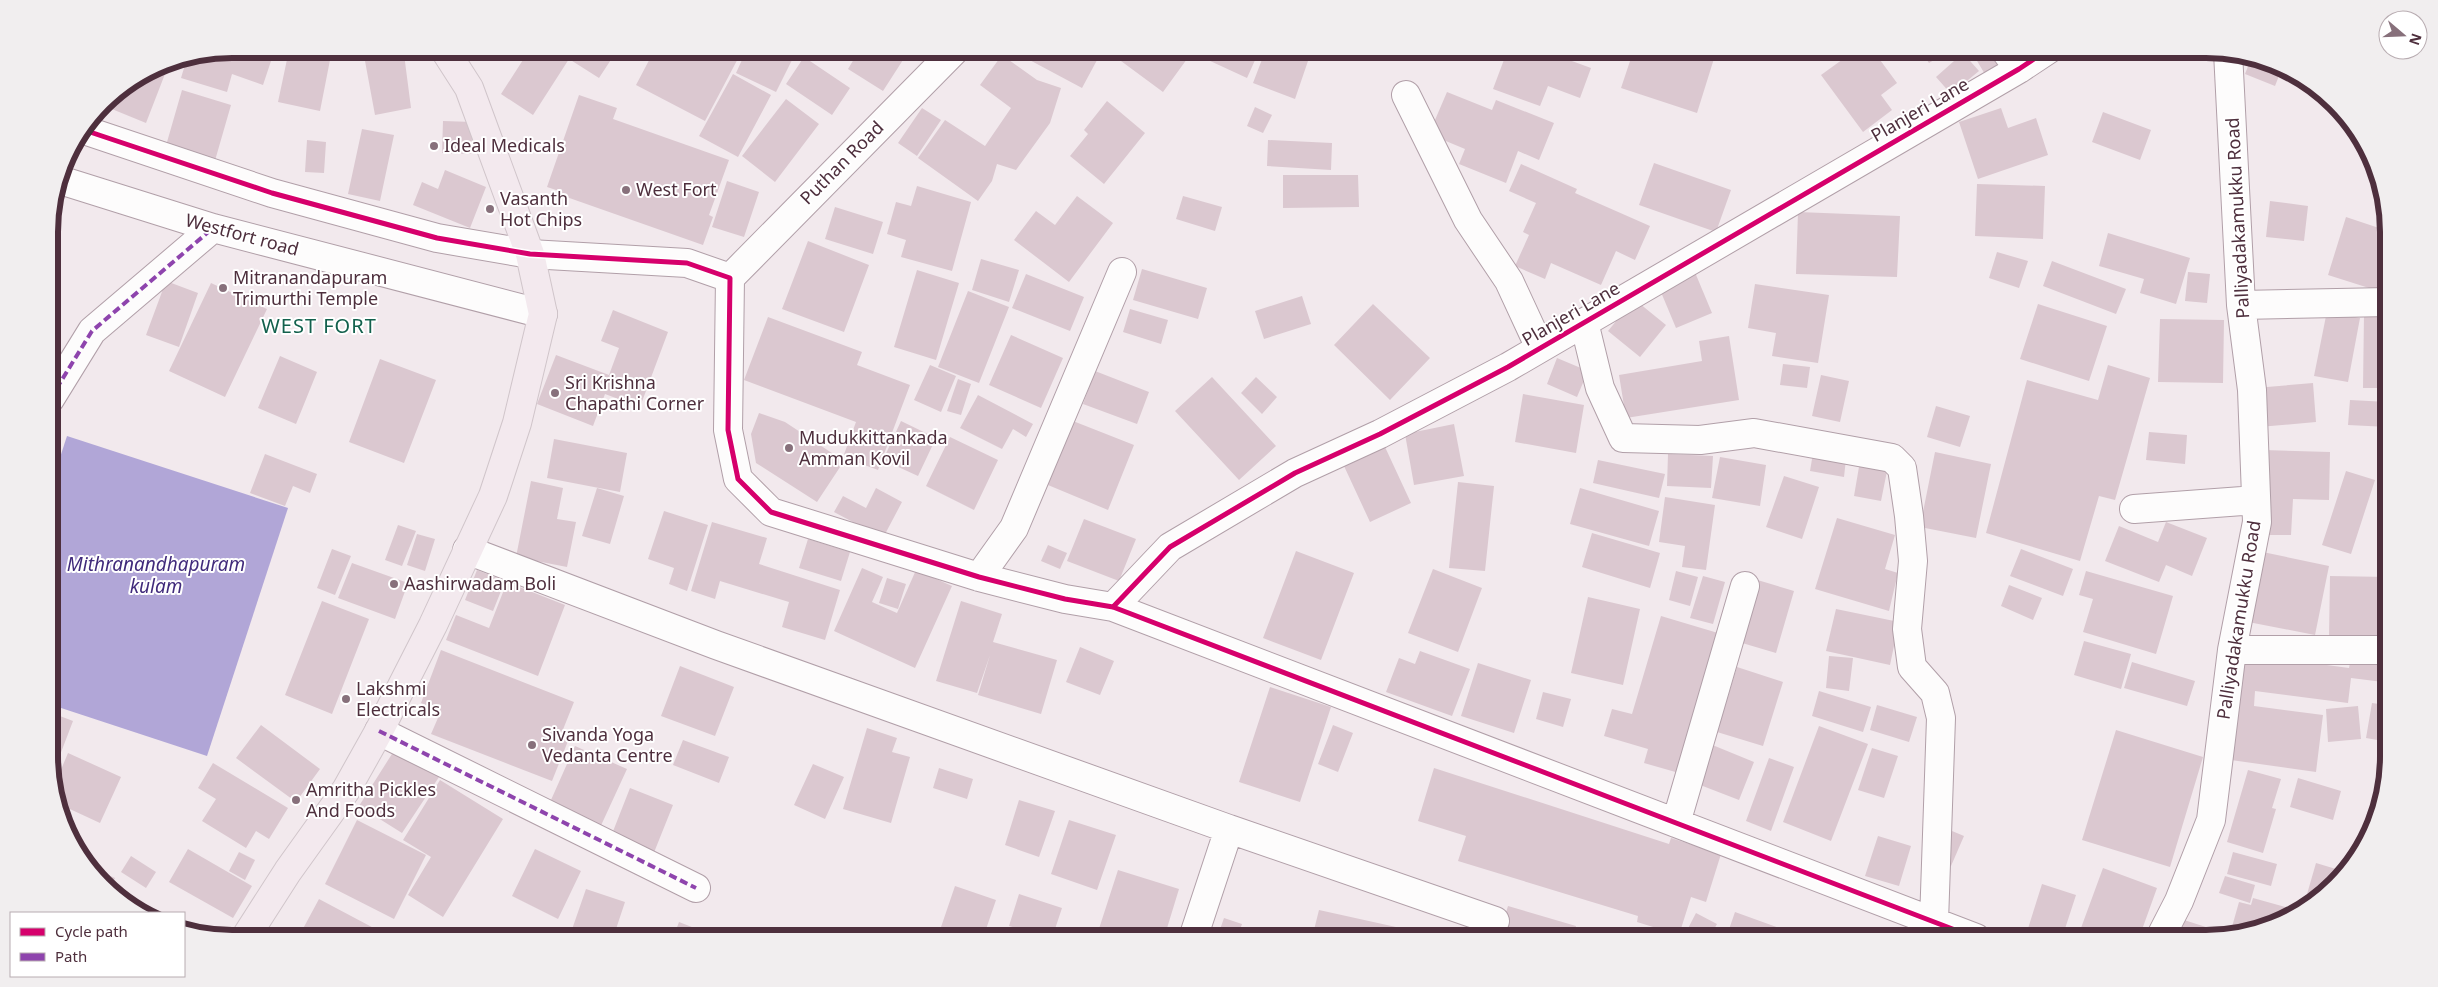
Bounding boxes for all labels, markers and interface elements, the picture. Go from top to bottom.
north arrow [2378,10,2428,60]
text: N [2405,31,2427,48]
street label: Planjeri Lane [1866,71,1973,147]
street label: Puthan Road [794,115,888,209]
street label: Palliyadakamukku Road [2220,117,2254,319]
place label: Ideal Medicals [444,133,565,157]
marker: Ideal Medicals [428,140,440,152]
place label: West Fort [636,177,717,201]
marker: West Fort [620,184,632,196]
place label: Vasanth Hot Chips [500,186,582,231]
marker: Vasanth Hot Chips [484,203,496,215]
street label: Westfort road [183,207,302,261]
place label: Mitranandapuram Trimurthi Temple [233,265,387,310]
street label: Planjeri Lane [1517,275,1624,351]
marker: Mitranandapuram Trimurthi Temple [217,282,229,294]
district label: WEST FORT [261,312,377,339]
place label: Sri Krishna Chapathi Corner [565,370,705,415]
marker: Sri Krishna Chapathi Corner [549,387,561,399]
place label: Mudukkittankada Amman Kovil [799,425,948,470]
marker: Mudukkittankada Amman Kovil [783,442,795,454]
street label: Palliyadakamukku Road [2210,519,2266,721]
water label: Mithranandhapuram kulam [67,551,245,599]
place label: Aashirwadam Boli [404,571,556,595]
marker: Aashirwadam Boli [388,578,400,590]
place label: Lakshmi Electricals [356,676,440,721]
marker: Lakshmi Electricals [340,693,352,705]
place label: Sivanda Yoga Vedanta Centre [542,722,673,767]
marker: Sivanda Yoga Vedanta Centre [526,739,538,751]
place label: Amritha Pickles And Foods [306,777,436,822]
marker: Amritha Pickles And Foods [290,794,302,806]
legend [10,912,185,977]
text: Cycle path [55,921,128,941]
text: Path [55,946,87,966]

